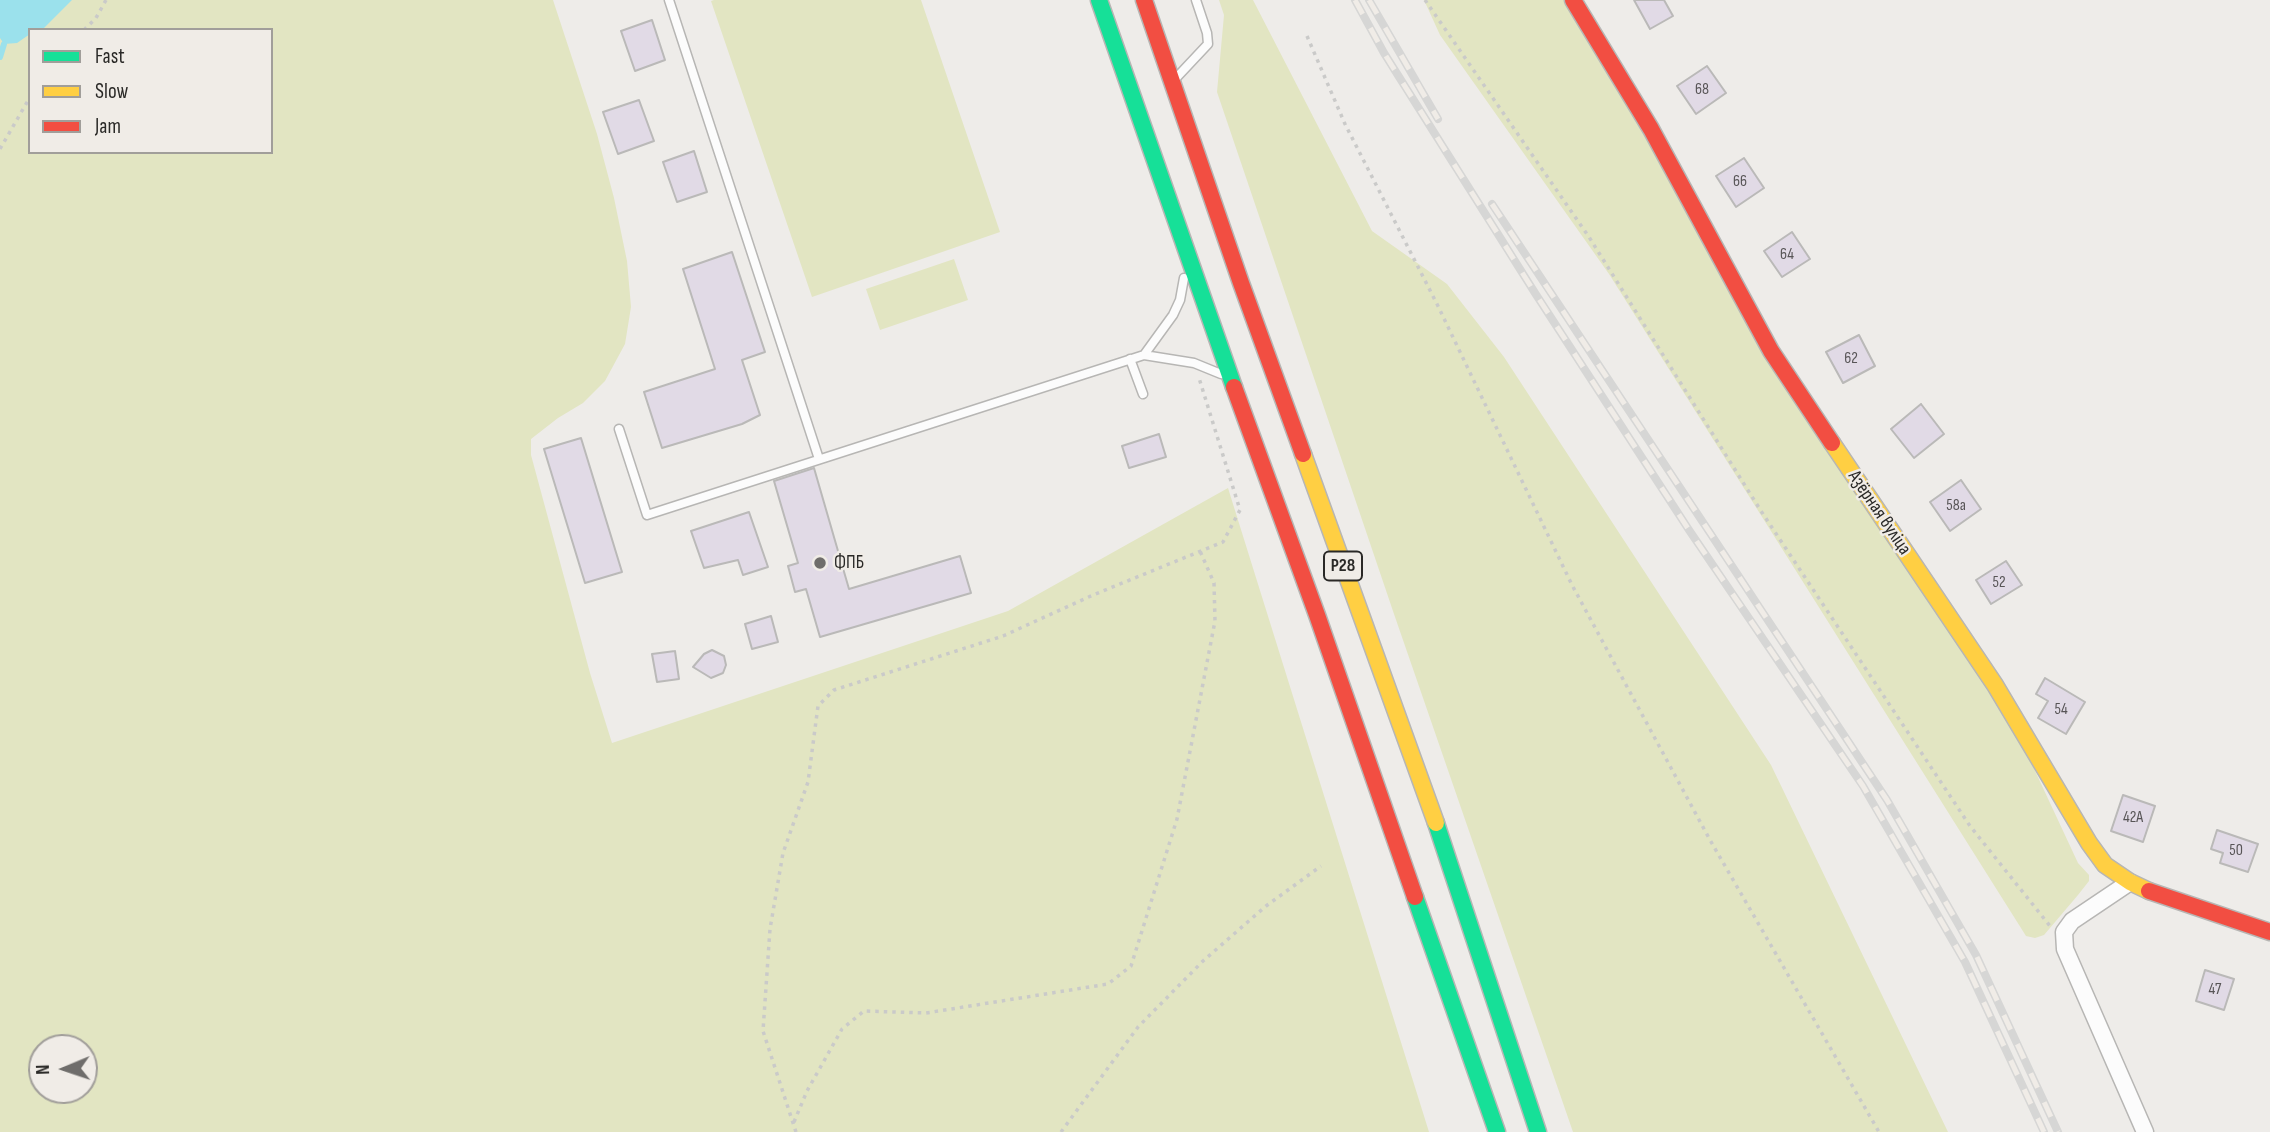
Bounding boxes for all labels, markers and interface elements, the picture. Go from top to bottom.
legend [28,28,273,154]
text: Fast [95,44,125,69]
text: Slow [95,79,128,104]
house number: 68 [1695,80,1709,100]
text: Jam [95,114,121,139]
house number: 66 [1733,172,1747,192]
house number: 64 [1780,245,1794,265]
house number: 62 [1844,349,1858,369]
street label: Азёрная вуліца [1842,466,1916,560]
house number: 58а [1946,496,1966,516]
place label: ФПБ [834,552,864,574]
road number: Р28 [1324,552,1362,580]
marker: ФПБ [812,555,828,571]
house number: 52 [1992,573,2006,593]
house number: 54 [2054,700,2068,720]
house number: 42А [2123,808,2143,828]
house number: 50 [2229,841,2243,861]
house number: 47 [2209,980,2221,1000]
north arrow [28,1034,98,1104]
text: N [32,1064,55,1075]

